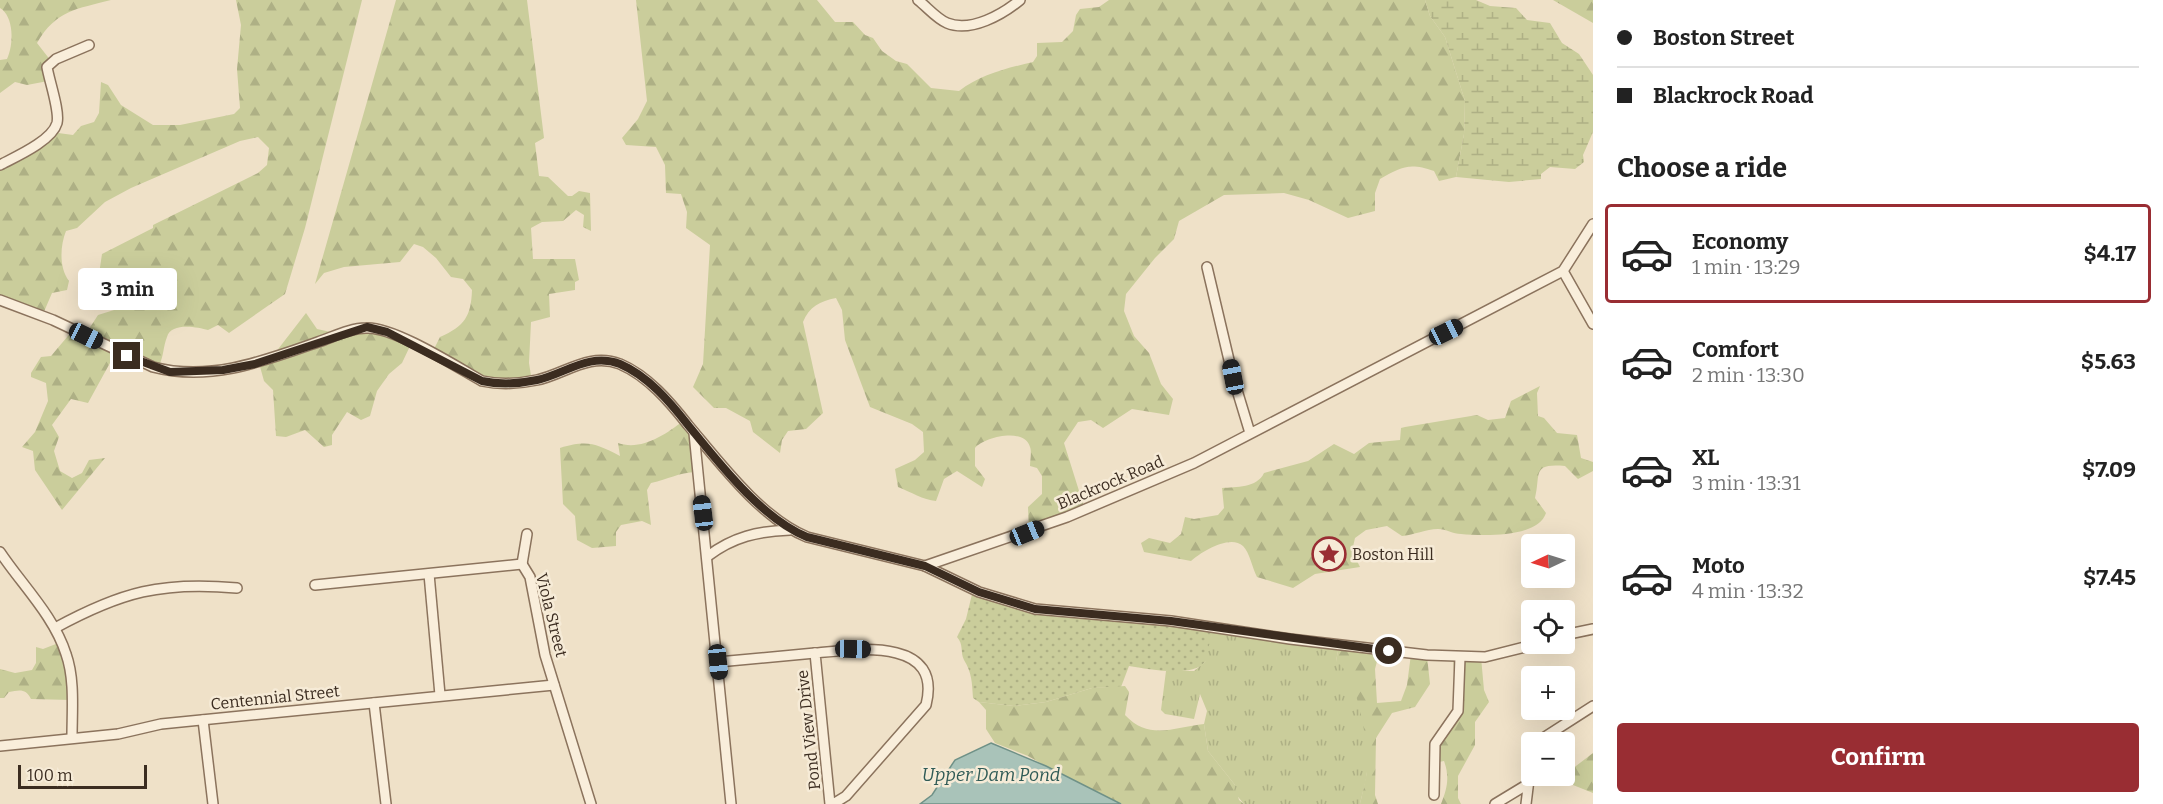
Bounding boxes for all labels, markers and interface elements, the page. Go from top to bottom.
text: Boston Street [1653,24,1794,51]
text: Blackrock Road [1653,82,1814,109]
text: Choose a ride [1617,152,1787,184]
icon: car [1620,227,1674,281]
text: Economy [1692,228,1788,255]
text: $4.17 [2083,240,2136,267]
text: 1 min · 13:29 [1692,255,1800,279]
callout: 3 min [78,269,176,311]
text: 3 min [101,277,154,301]
car [1426,316,1466,348]
car [66,320,106,352]
icon: car [1620,335,1674,389]
text: Comfort [1692,336,1779,363]
route end [113,342,140,369]
text: $5.63 [2081,348,2136,375]
car [1221,358,1245,396]
text: 2 min · 13:30 [1692,363,1805,387]
icon: car [1620,443,1674,497]
text: XL [1692,444,1719,471]
street label: Blackrock Road [1054,451,1167,513]
text: $7.09 [2082,456,2136,483]
text: 3 min · 13:31 [1692,471,1801,495]
car [692,494,714,532]
car [1007,518,1047,548]
north arrow [1521,534,1575,588]
map controls [1521,534,1575,786]
place icon: Boston Hill [1311,536,1347,572]
place label: Boston Hill [1352,545,1434,564]
icon: car [1620,551,1674,605]
text: Moto [1692,552,1745,579]
text: $7.45 [2083,564,2136,591]
street label: Viola Street [532,571,571,659]
text: 4 min · 13:32 [1692,579,1804,603]
button: locate [1521,600,1575,654]
route start [1375,637,1402,664]
car [835,640,871,658]
car [707,643,729,681]
button: + [1521,666,1575,720]
street label: Pond View Drive [793,669,824,791]
street label: Centennial Street [210,681,341,714]
button: Confirm [1617,723,2139,792]
button: − [1521,732,1575,786]
scale bar [18,762,147,790]
water label: Upper Dam Pond [922,764,1061,786]
text: 100 m [27,766,72,785]

